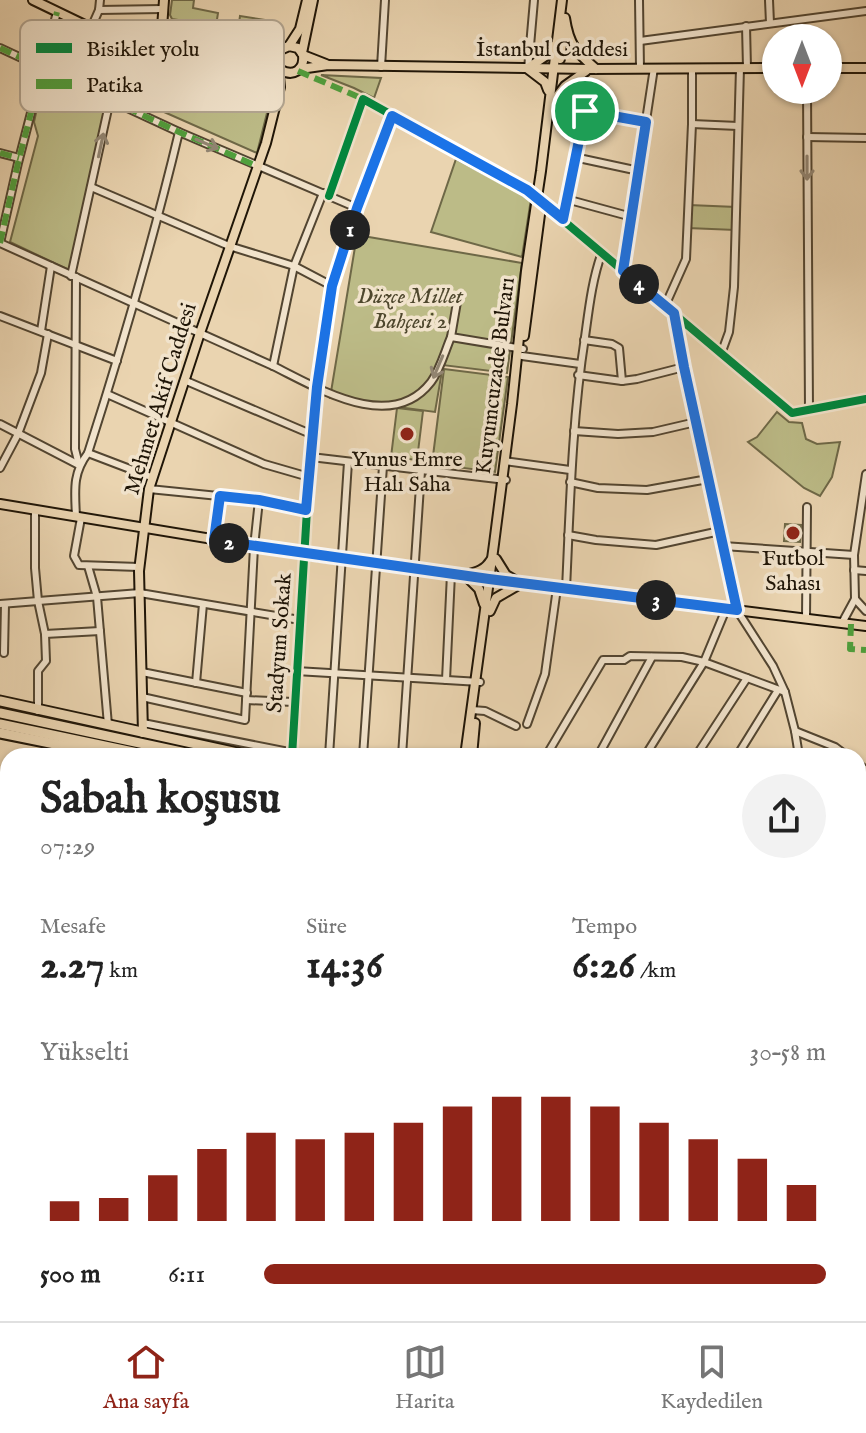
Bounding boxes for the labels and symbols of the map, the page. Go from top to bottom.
legend [20,20,284,112]
north arrow [762,24,842,104]
text: Bisiklet yolu [86,36,200,64]
street label: İstanbul Caddesi [476,36,628,64]
text: Patika [86,72,143,100]
pin [551,77,619,145]
one-way arrow [94,133,109,158]
one-way arrow [194,138,219,153]
one-way arrow [799,154,815,181]
pin: 1 [330,210,370,250]
pin: 4 [619,264,659,304]
street label: Kuyumcuzade Bulvarı [470,276,522,476]
park label: Düzce Millet Bahçesi 2 [357,283,464,336]
street label: Mehmet Akif Caddesi [118,299,204,498]
one-way arrow [429,354,444,379]
marker: Yunus Emre Halı Saha [398,425,416,443]
place label: Yunus Emre Halı Saha [351,446,463,499]
pin: 2 [209,523,249,563]
marker: Futbol Sahası [784,524,802,542]
place label: Futbol Sahası [762,545,824,598]
street label: Stadyum Sokak [261,572,299,714]
pin: 3 [636,580,676,620]

